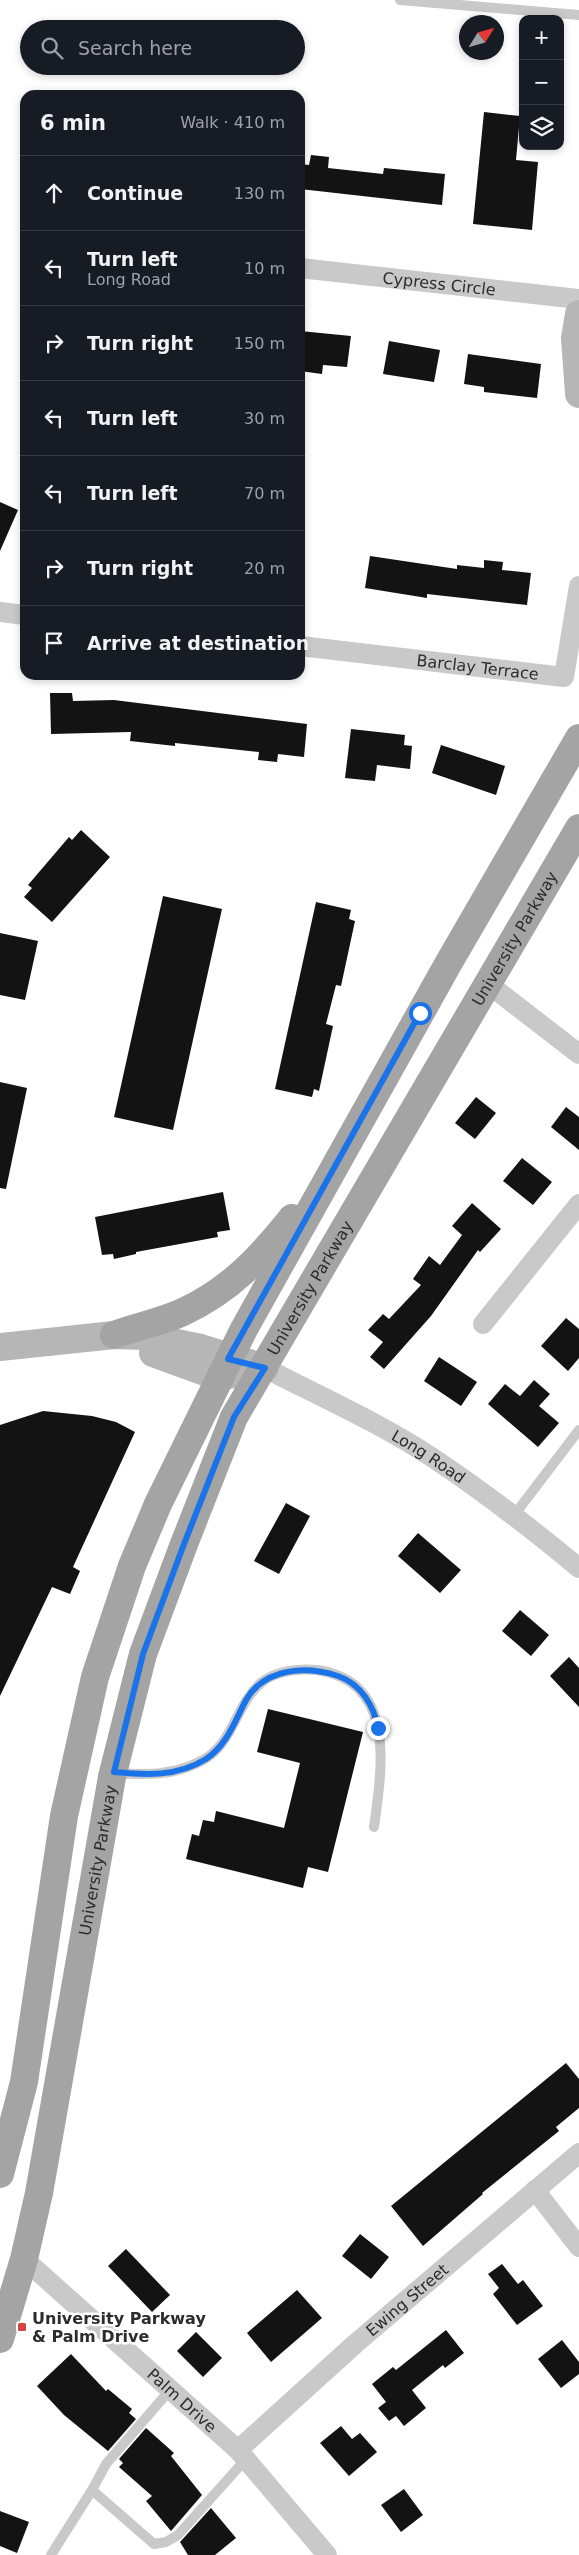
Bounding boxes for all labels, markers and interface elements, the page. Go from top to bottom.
north arrow [459,15,504,60]
map controls [519,15,564,150]
button: + [519,15,564,60]
search box [20,20,305,75]
icon: search [38,34,66,62]
text: Search here [78,37,192,59]
button: − [519,60,564,105]
button: layers [519,105,564,150]
text: 6 min [40,111,106,135]
text: Walk · 410 m [180,113,285,132]
icon: ahead [40,179,68,207]
text: Continue [87,182,183,204]
text: 130 m [234,184,285,203]
text: Turn left [87,248,178,270]
icon: left [40,254,68,282]
text: 10 m [244,259,285,278]
street label: Cypress Circle [382,268,497,299]
text: Long Road [87,270,171,289]
icon: right [40,329,68,357]
text: Turn right [87,332,193,354]
text: 150 m [234,334,285,353]
icon: left [40,404,68,432]
text: Turn left [87,407,178,429]
text: 30 m [244,409,285,428]
icon: left [40,479,68,507]
text: Turn left [87,482,178,504]
text: 70 m [244,484,285,503]
icon: right [40,554,68,582]
text: Turn right [87,557,193,579]
text: 20 m [244,559,285,578]
icon: arrive [40,629,68,657]
text: Arrive at destination [87,632,309,654]
street label: Barclay Terrace [416,650,540,683]
street label: University Parkway [468,868,561,1009]
route start [409,1002,432,1025]
street label: University Parkway [263,1217,356,1359]
street label: Long Road [388,1425,469,1487]
route end [367,1717,390,1740]
street label: University Parkway [75,1783,120,1937]
street label: Ewing Street [362,2260,452,2340]
place label: University Parkway & Palm Drive [32,2309,206,2346]
marker: University Parkway & Palm Drive [16,2321,28,2333]
street label: Palm Drive [144,2364,221,2436]

